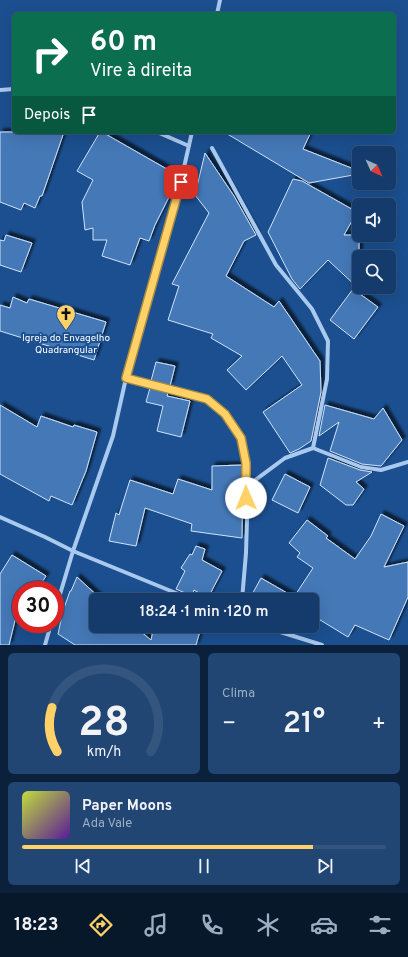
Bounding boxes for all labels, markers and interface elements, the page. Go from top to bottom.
text: 60 m [90,25,157,61]
icon: right [24,28,76,80]
text: Vire à direita [90,60,192,83]
icon: arrive [78,104,100,126]
text: Depois [24,106,70,125]
north arrow [352,146,396,190]
map controls [352,146,396,294]
pin [164,165,198,199]
icon: arrive [170,171,192,193]
button: sound [352,198,396,242]
button: search [352,250,396,294]
church icon: Igreja do Envagelho Quadrangular [55,303,77,331]
place label: Igreja do Envagelho Quadrangular [22,332,110,357]
position arrow [225,477,267,519]
speed limit sign: 30 [12,581,64,633]
text: 18:24 · 1 min · 120 m [140,603,268,622]
text: Clima [222,686,255,702]
text: 28 [78,697,130,750]
text: 21° [283,706,325,743]
text: − [222,711,236,738]
text: + [372,711,386,738]
text: km/h [87,742,121,760]
text: Paper Moons [82,797,172,816]
text: Ada Vale [82,816,132,832]
icon: previous [72,855,94,877]
icon: pause [193,855,215,877]
icon: next [314,855,336,877]
icon: directions [87,911,115,939]
icon: music [142,911,170,939]
icon: phone [198,911,226,939]
icon: climate [254,911,282,939]
icon: car [310,911,338,939]
icon: filters [366,911,394,939]
text: 18:23 [14,914,59,937]

